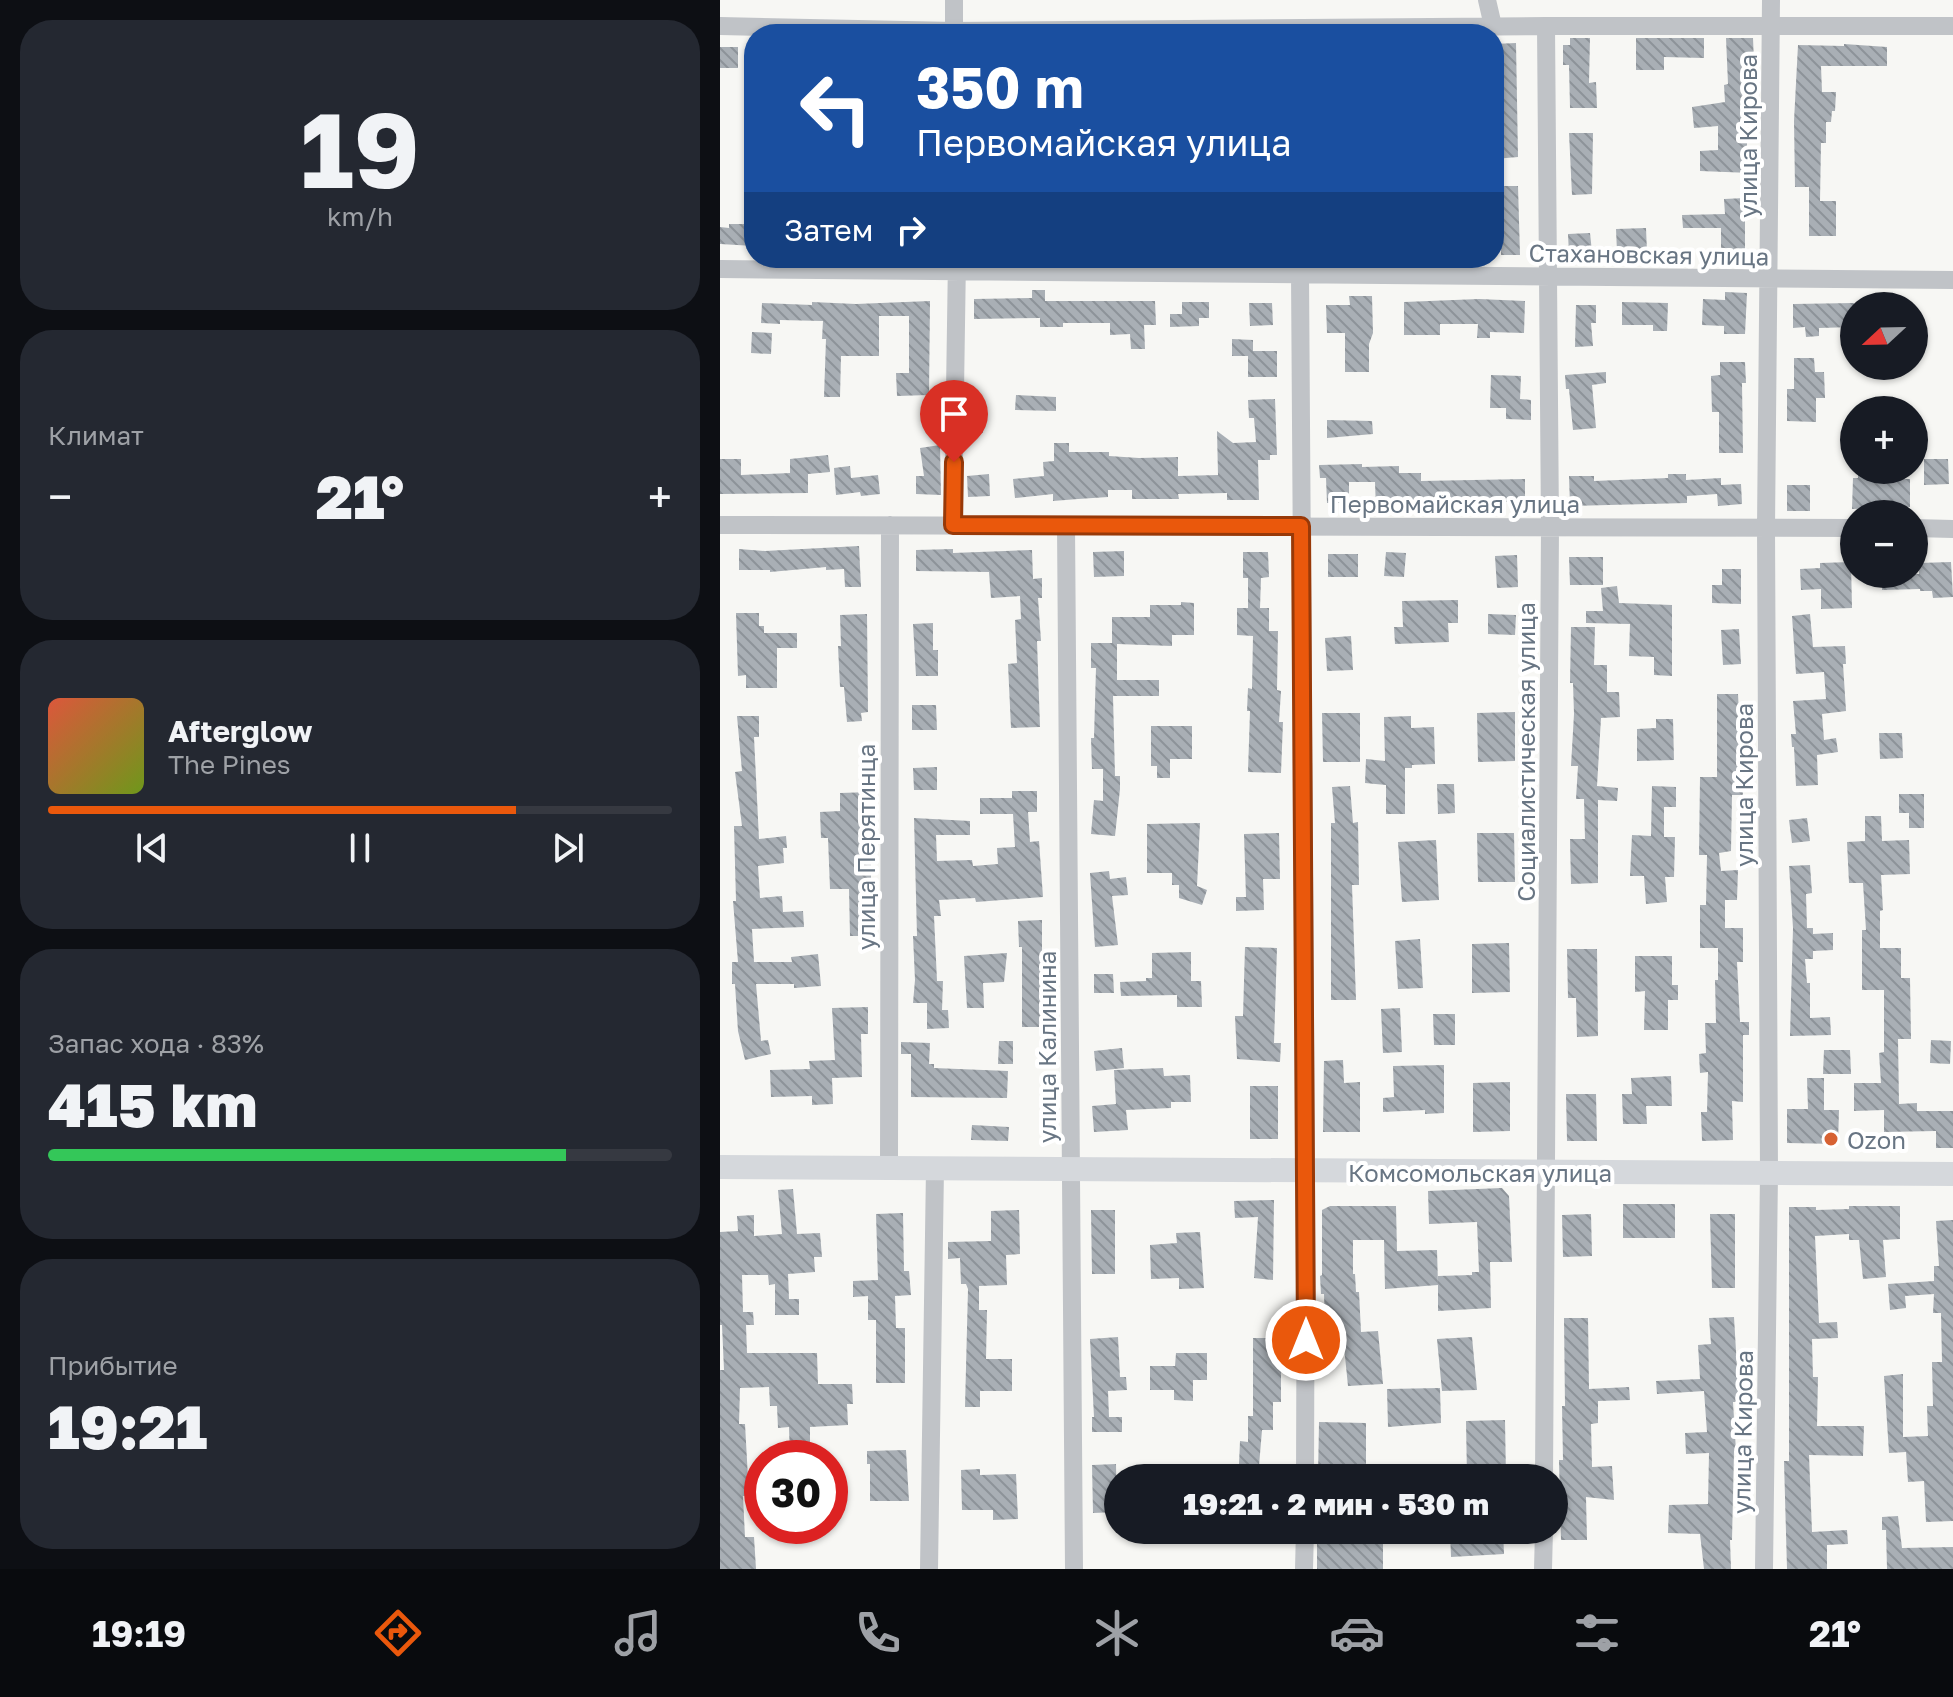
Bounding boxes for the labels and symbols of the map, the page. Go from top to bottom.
street label: улица Кирова [1733,54,1762,218]
street label: Стахановская улица [1529,237,1769,271]
north arrow [1840,292,1928,380]
pin [920,380,988,462]
street label: Первомайская улица [1330,489,1580,518]
street label: Социалистическая улица [1511,602,1540,902]
street label: улица Кирова [1729,703,1758,867]
street label: улица Перятинца [851,744,880,950]
street label: улица Калинина [1032,951,1061,1143]
place label: Ozon [1847,1125,1906,1154]
marker: Ozon [1822,1130,1840,1148]
street label: Комсомольская улица [1348,1158,1612,1187]
position arrow [1264,1298,1348,1382]
street label: улица Кирова [1726,1350,1758,1514]
speed limit sign: 30 [744,1440,848,1544]

